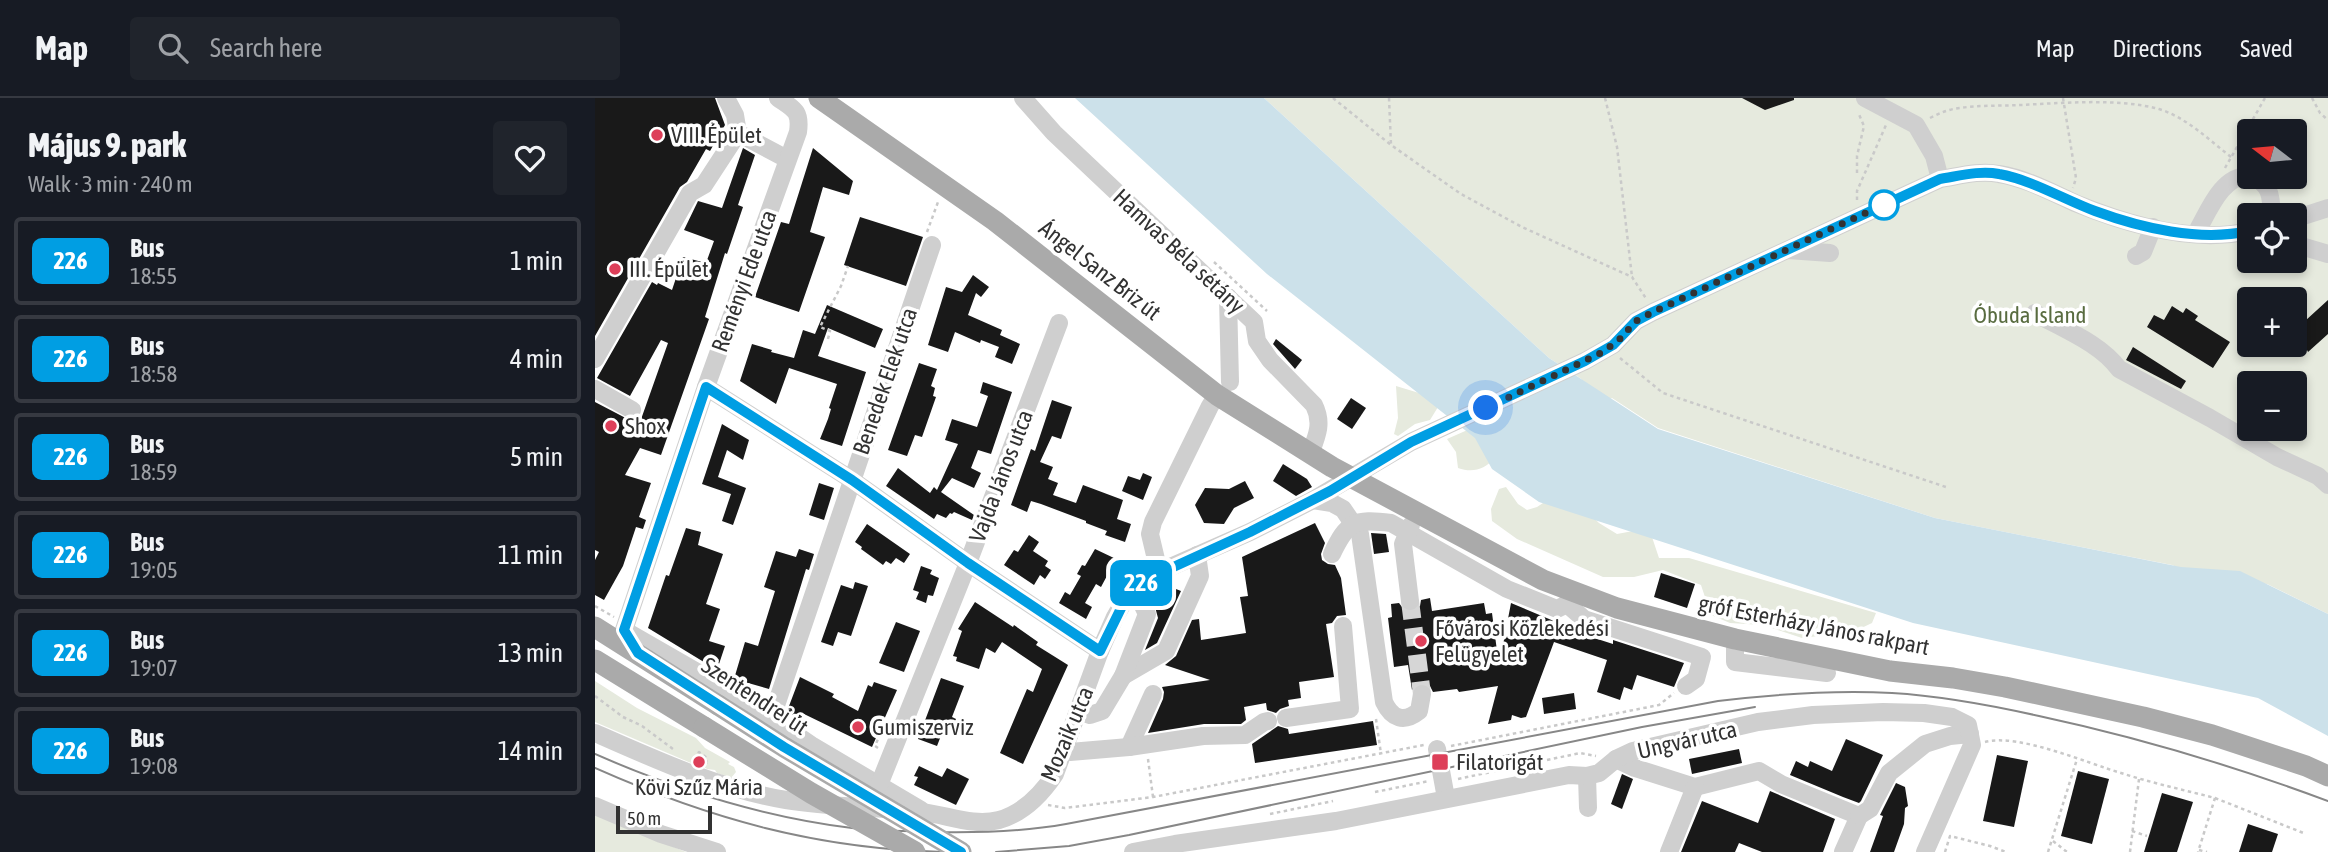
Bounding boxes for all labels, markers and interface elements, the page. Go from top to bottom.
search box [130,17,620,80]
text: Map [35,29,88,67]
icon: search [154,29,192,67]
text: Search here [210,33,322,63]
text: Map [2036,35,2074,62]
text: Directions [2112,35,2202,62]
text: Saved [2240,35,2293,62]
north arrow [2237,119,2307,189]
map controls [2237,119,2307,441]
button: heart [493,121,567,195]
place label: VIII. Épület [671,122,762,148]
text: Május 9. park [28,126,186,164]
marker: VIII. Épület [649,127,665,143]
text: Walk · 3 min · 240 m [28,171,192,197]
street label: Hamvas Béla sétány [1108,184,1250,318]
unlabelled marker [1869,190,1899,220]
button: locate [2237,203,2307,273]
street label: Reményi Ede utca [706,207,782,355]
street label: Ángel Sanz Briz út [1034,215,1166,325]
text: Bus [130,233,164,263]
text: 1 min [510,246,563,276]
text: 226 [54,247,87,274]
place label: III. Épület [629,256,709,282]
marker: III. Épület [607,261,623,277]
text: 18:55 [130,263,177,289]
button: + [2237,287,2307,357]
park label: Óbuda Island [1973,302,2087,328]
street label: Benedek Elek utca [848,304,922,458]
text: Bus [130,331,164,361]
text: 4 min [510,344,563,374]
text: 226 [54,345,87,372]
text: 18:58 [130,361,177,387]
button: − [2237,371,2307,441]
your location [1468,390,1503,425]
street label: Vajda János utca [964,406,1038,546]
place label: Shox [625,413,666,439]
marker: Shox [603,418,619,434]
text: Bus [130,429,164,459]
text: 5 min [510,442,563,472]
text: 226 [54,443,87,470]
text: 18:59 [130,459,177,485]
text: Bus [130,527,164,557]
text: 11 min [498,540,563,570]
text: 226 [54,541,87,568]
text: 19:05 [130,557,178,583]
line badge: 226 [1101,560,1181,606]
text: 226 [1124,569,1158,596]
street label: gróf Esterházy János rakpart [1696,590,1932,660]
place label: Fővárosi Közlekedési Felügyelet [1435,615,1609,667]
text: Bus [130,625,164,655]
marker: Fővárosi Közlekedési Felügyelet [1413,633,1429,649]
text: 13 min [498,638,563,668]
text: 226 [54,639,87,666]
street label: Szentendrei út [697,652,813,740]
text: 19:07 [130,655,178,681]
street label: Mozaik utca [1035,683,1099,785]
place label: Gumiszerviz [872,714,974,740]
street label: Ungvár utca [1635,716,1739,764]
marker: Gumiszerviz [850,719,866,735]
text: Bus [130,723,164,753]
text: 14 min [498,736,563,766]
text: 226 [54,737,87,764]
place label: Filatorigát [1456,749,1543,775]
marker: Filatorigát [1430,752,1450,772]
text: 19:08 [130,753,178,779]
marker: Kövi Szűz Mária [691,754,707,770]
place label: Kövi Szűz Mária [635,774,763,800]
scale bar [616,803,712,835]
text: 50 m [627,807,661,829]

